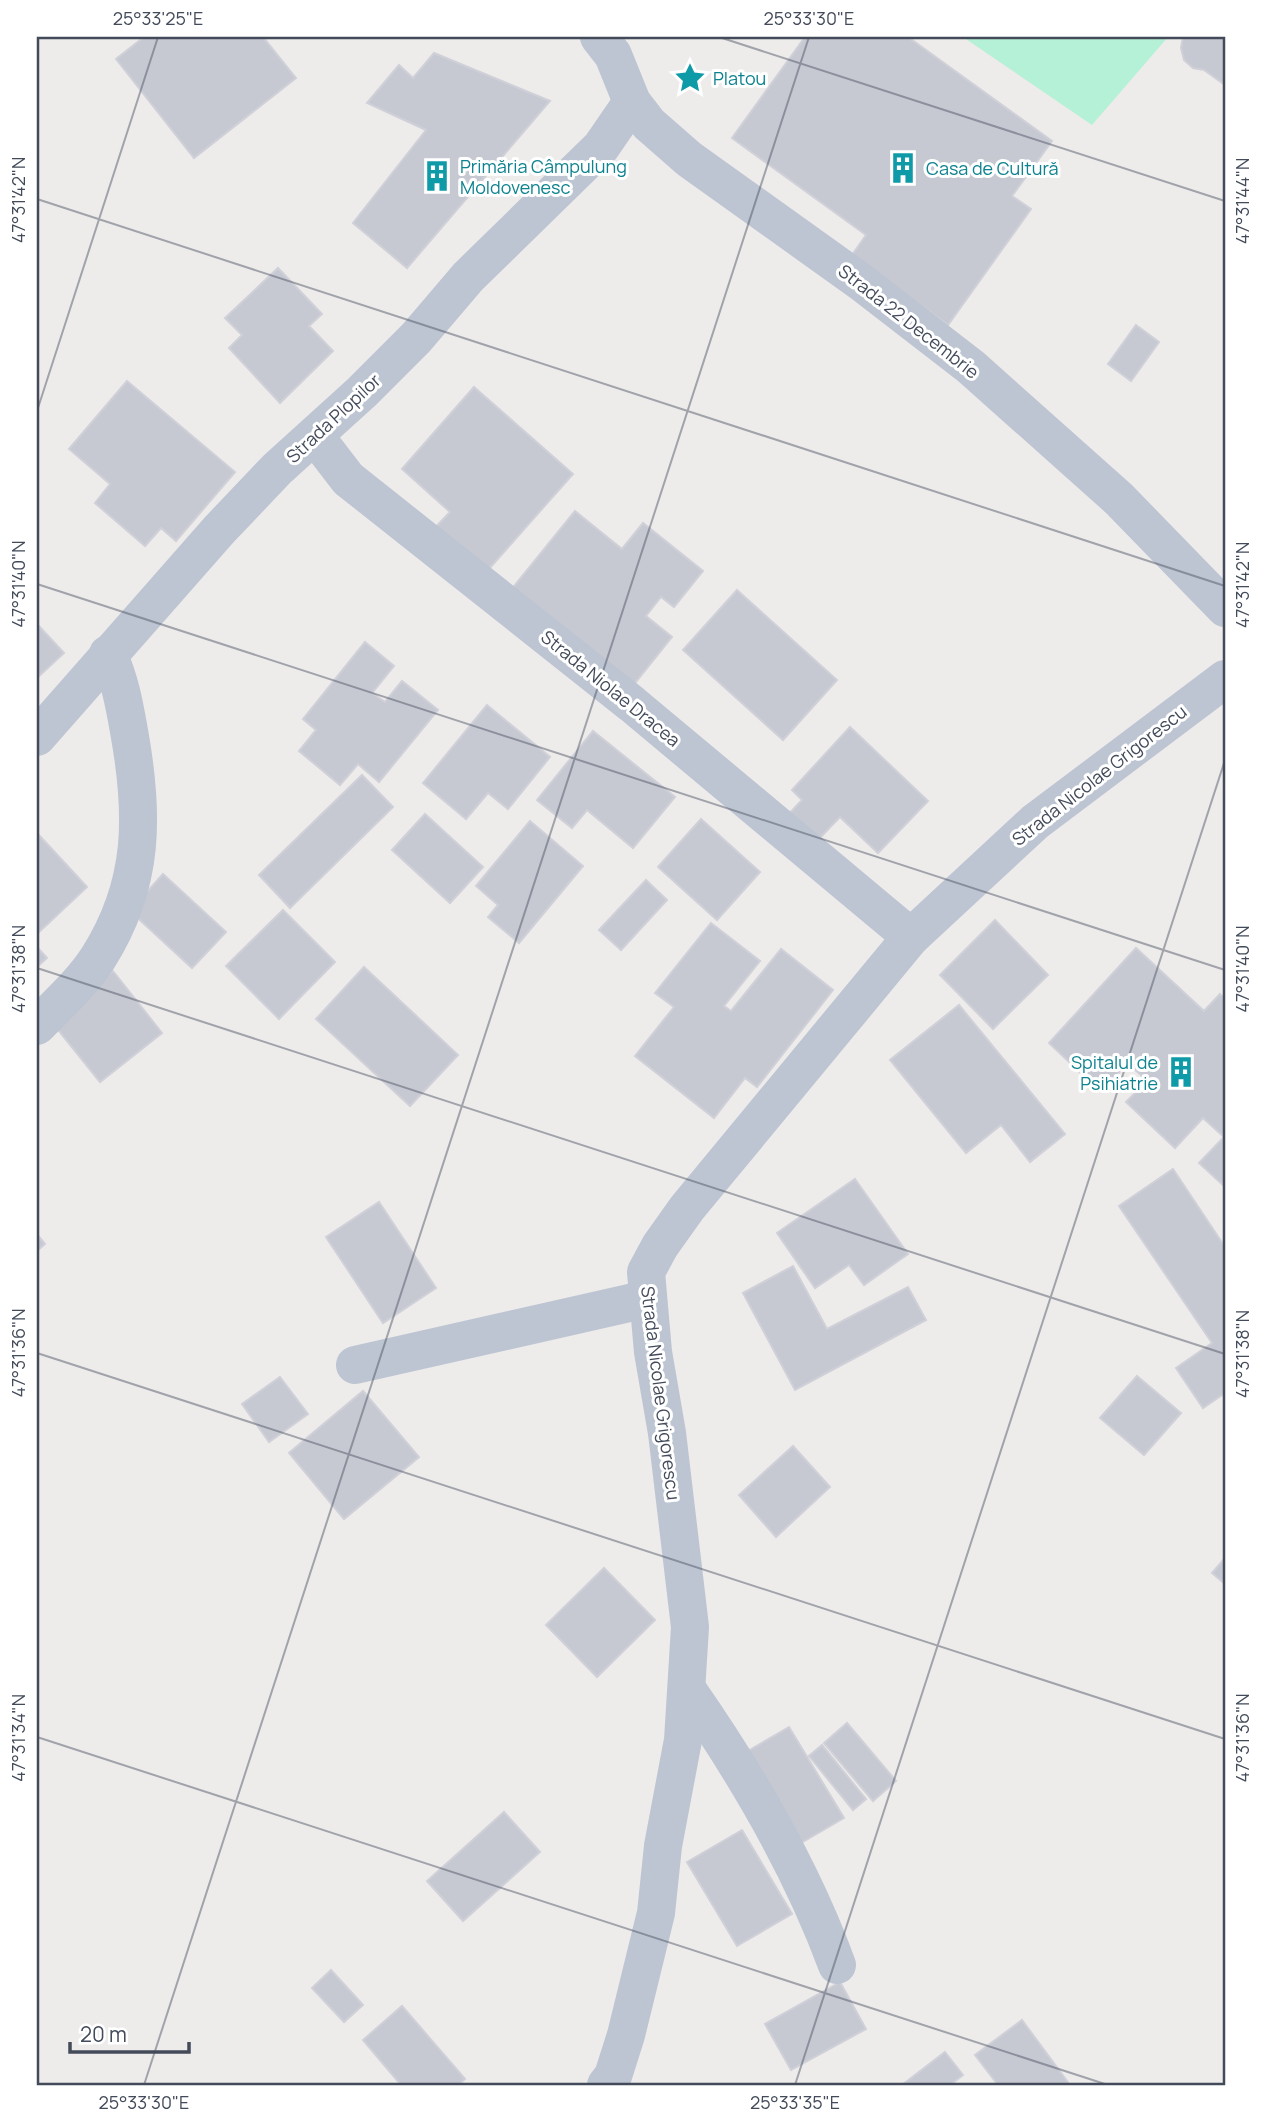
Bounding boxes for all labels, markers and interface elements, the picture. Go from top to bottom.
text: 25°33'25"E [113,6,203,30]
text: 25°33'30"E [764,6,854,30]
place icon: Platou [673,61,707,95]
place label: Platou [713,66,766,90]
building icon: Casa de Cultură [886,151,920,185]
place label: Primăria Câmpulung Moldovenesc [460,154,627,199]
place label: Casa de Cultură [926,156,1059,180]
text: 47°31'42"N [6,157,30,243]
text: 47°31'44"N [1230,158,1254,244]
building icon: Primăria Câmpulung Moldovenesc [420,159,454,193]
street label: Strada 22 Decembrie [834,258,984,384]
street label: Strada Plopilor [281,368,386,468]
text: 47°31'40"N [6,540,30,628]
text: 47°31'42"N [1230,542,1254,628]
street label: Strada Niolae Dracea [536,624,686,752]
street label: Strada Nicolae Grigorescu [1007,699,1191,851]
text: 47°31'38"N [6,925,30,1013]
text: 47°31'40"N [1230,925,1254,1013]
place label: Spitalul de Psihiatrie [1071,1050,1158,1095]
building icon: Spitalul de Psihiatrie [1164,1055,1198,1089]
street label: Strada Nicolae Grigorescu [636,1285,686,1501]
text: 47°31'36"N [6,1308,30,1398]
text: 47°31'38"N [1230,1310,1254,1398]
text: 47°31'36"N [1230,1693,1254,1783]
text: 47°31'34"N [6,1694,30,1782]
scale bar [70,2010,189,2054]
text: 20 m [80,2020,127,2048]
text: 25°33'30"E [99,2090,189,2114]
text: 25°33'35"E [750,2090,840,2114]

